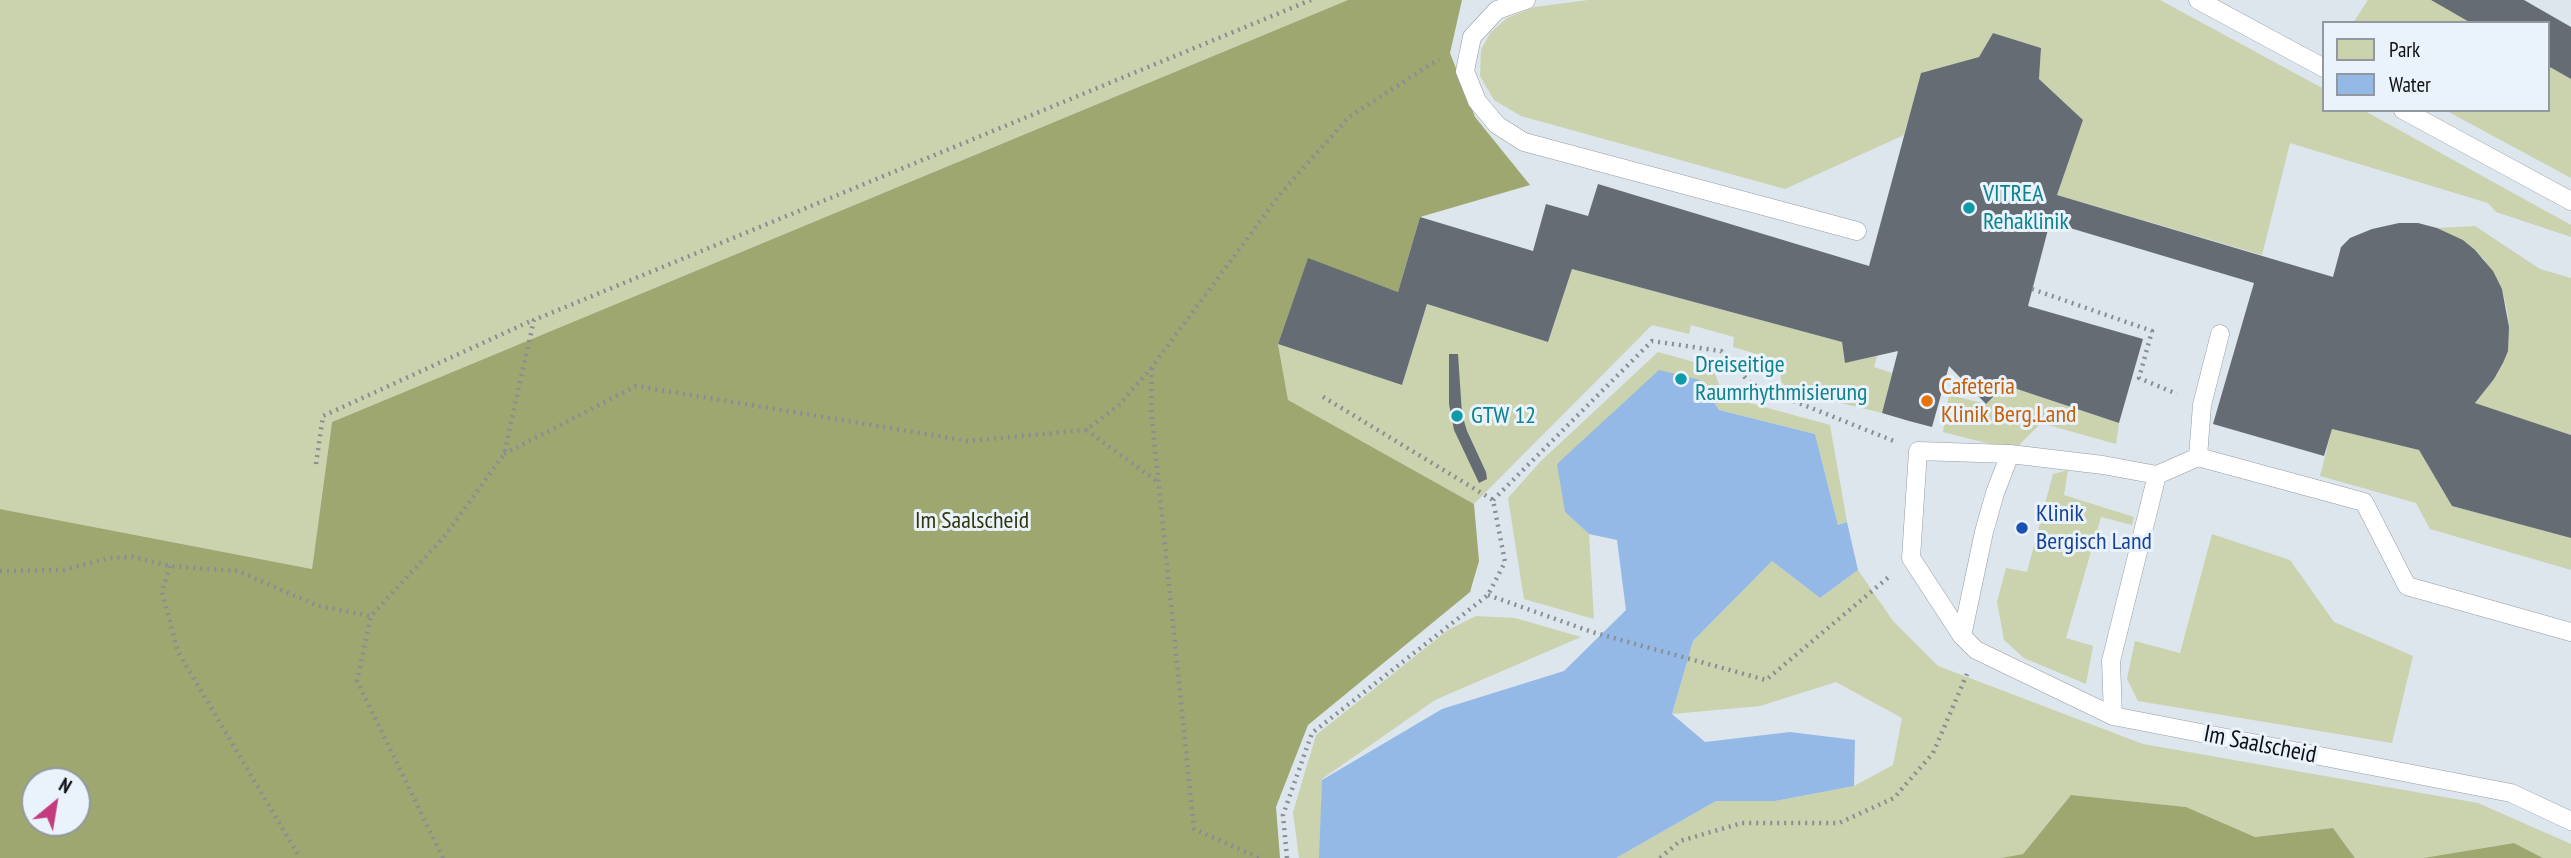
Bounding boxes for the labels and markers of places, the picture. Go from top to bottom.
place label: VITREA Rehaklinik [1983,180,2069,236]
marker: VITREA Rehaklinik [1961,200,1977,216]
place label: Dreiseitige Raumrhythmisierung [1695,351,1867,407]
marker: Dreiseitige Raumrhythmisierung [1673,371,1689,387]
place label: Cafeteria Klinik Berg.Land [1941,373,2076,429]
marker: Cafeteria Klinik Berg.Land [1919,393,1935,409]
place label: GTW 12 [1471,402,1536,430]
marker: GTW 12 [1449,408,1465,424]
place label: Klinik Bergisch Land [2036,500,2152,556]
marker: Klinik Bergisch Land [2014,520,2030,536]

